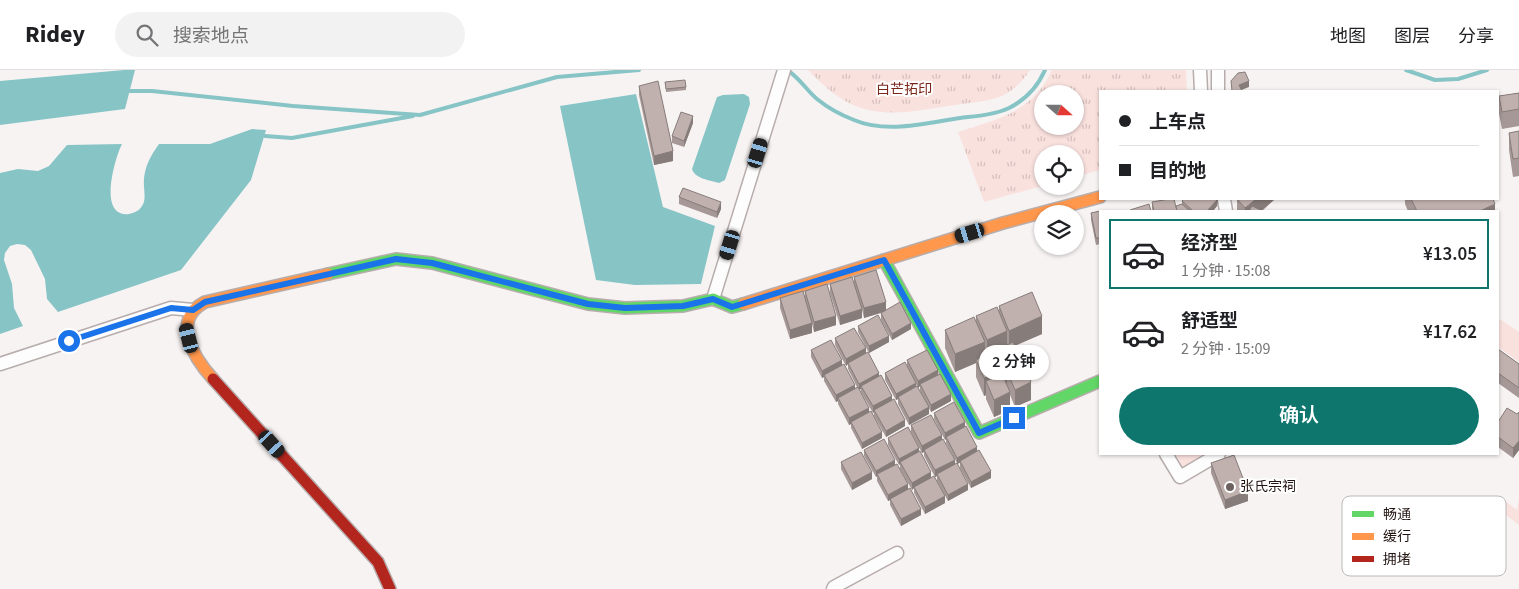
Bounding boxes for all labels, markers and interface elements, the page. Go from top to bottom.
search box [115,12,465,57]
text: Ridey [25,17,85,52]
icon: search [133,21,161,49]
text: 搜索地点 [173,23,249,50]
text: 地图 [1330,24,1366,49]
text: 图层 [1394,24,1430,49]
text: 分享 [1458,24,1494,49]
park label: 白芒拓印 [876,80,932,100]
north arrow [1034,85,1084,135]
map controls [1034,85,1084,255]
text: 上车点 [1149,109,1206,136]
car [746,136,769,170]
button: locate [1034,145,1084,195]
text: 目的地 [1149,158,1206,185]
button: layers [1034,205,1084,255]
car [953,221,986,245]
car [718,228,741,262]
text: 经济型 [1181,230,1238,257]
icon: car [1121,232,1166,277]
text: ¥13.05 [1423,241,1477,268]
text: 1 分钟 · 15:08 [1181,260,1270,282]
text: 舒适型 [1181,308,1238,335]
icon: car [1121,310,1166,355]
text: ¥17.62 [1423,319,1477,346]
car [178,322,199,354]
route start [58,330,80,352]
text: 2 分钟 · 15:09 [1181,338,1270,360]
callout: 2 分钟 [979,346,1049,380]
text: 2 分钟 [992,351,1036,373]
button: 确认 [1119,387,1479,445]
route end [1003,407,1025,429]
car [256,428,287,460]
place label: 张氏宗祠 [1240,477,1296,497]
marker: 张氏宗祠 [1224,481,1236,493]
legend [1342,496,1506,576]
text: 畅通 [1383,505,1411,525]
text: 缓行 [1383,527,1411,547]
text: 拥堵 [1383,550,1411,570]

